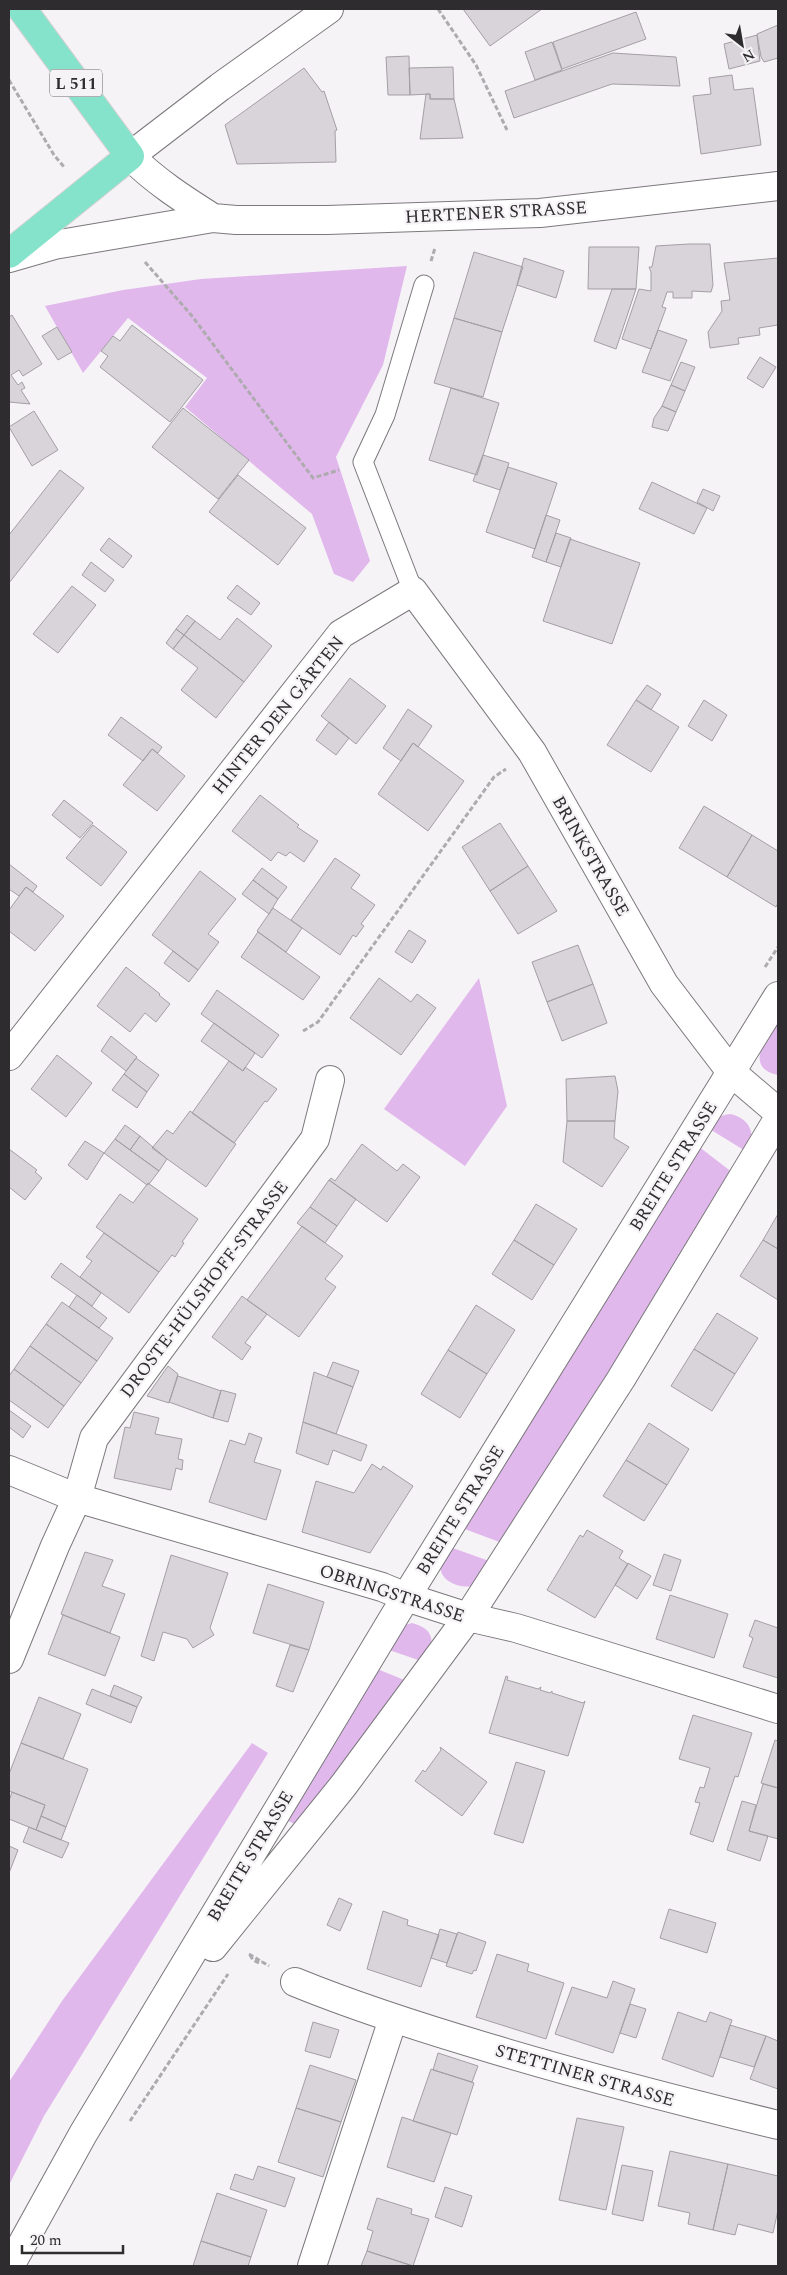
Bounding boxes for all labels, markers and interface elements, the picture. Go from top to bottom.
north arrow [717,20,767,70]
text: N [738,44,759,68]
road number: L 511 [50,70,102,96]
street label: HERTENER STRASSE [404,194,588,231]
street label: HINTER DEN GÄRTEN [206,630,351,801]
street label: BRINKSTRASSE [545,791,636,922]
street label: BREITE STRASSE [623,1096,724,1237]
street label: DROSTE-HÜLSHOFF-STRASSE [114,1175,295,1404]
street label: BREITE STRASSE [410,1440,511,1581]
street label: OBRINGSTRASSE [316,1557,468,1630]
street label: BREITE STRASSE [201,1786,300,1927]
street label: STETTINER STRASSE [492,2037,678,2114]
scale bar [22,2222,124,2254]
text: 20 m [30,2229,62,2252]

